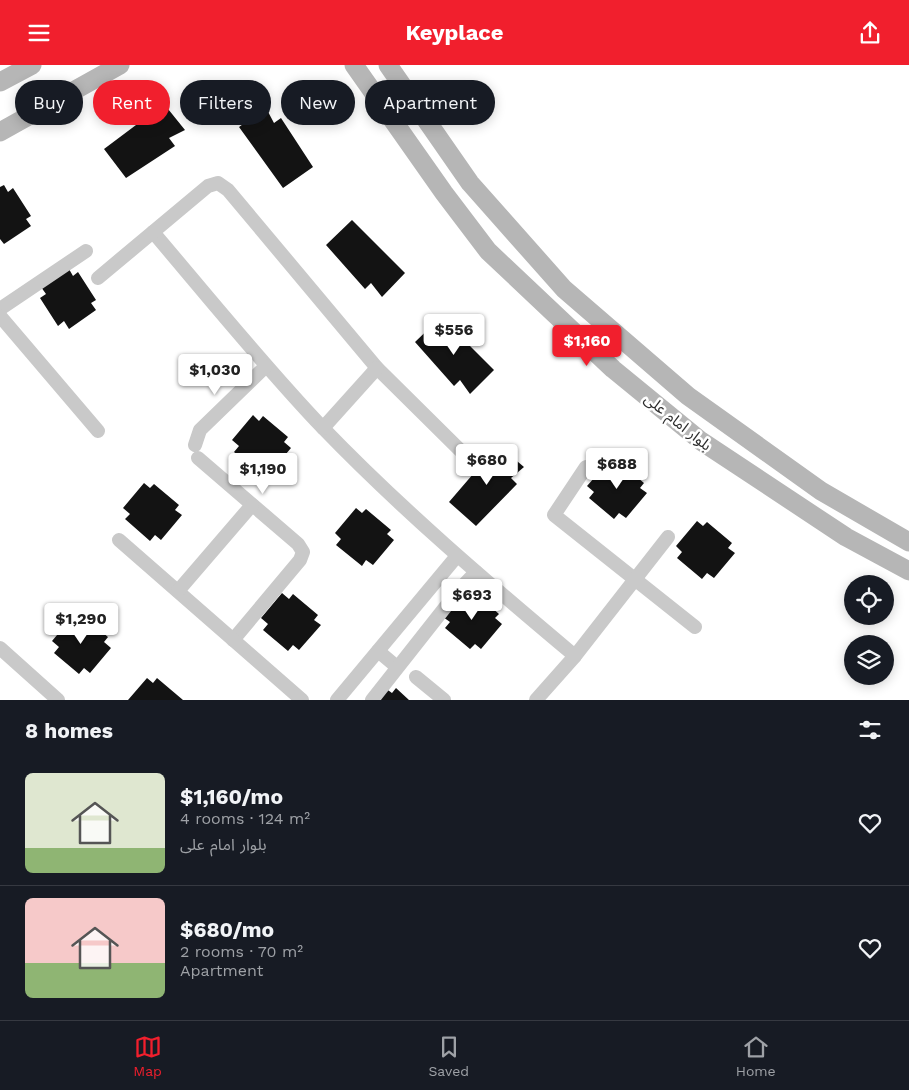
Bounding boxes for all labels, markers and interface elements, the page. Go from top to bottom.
icon: menu [25,19,53,47]
icon: share [856,19,884,47]
text: Keyplace [405,20,504,45]
chip: Buy [15,80,83,125]
chip: Rent [93,80,170,125]
chip: Filters [180,80,271,125]
chip: New [281,80,355,125]
chip: Apartment [365,80,495,125]
pin: $556 [424,313,484,356]
text: $556 [435,320,473,339]
pin: $1,160 [546,325,628,367]
text: $1,160 [563,331,611,350]
pin: $1,030 [174,353,256,396]
text: $1,030 [189,360,241,379]
street label: بلوار امام علی [640,389,715,456]
pin: $680 [457,443,517,486]
pin: $688 [587,447,647,490]
text: $680 [467,450,507,469]
pin: $1,190 [222,453,304,495]
text: $688 [597,454,637,473]
text: $1,190 [239,459,287,478]
map controls [844,575,894,685]
button: locate [844,575,894,625]
pin: $693 [442,579,502,621]
text: $693 [452,585,492,604]
pin: $1,290 [40,603,122,645]
text: $1,290 [55,609,107,628]
button: layers [844,635,894,685]
icon: filters [856,716,884,744]
text: 8 homes [25,718,113,743]
text: $1,160/mo [180,784,283,809]
icon: home [65,793,125,853]
text: 4 rooms · 124 m² [180,809,310,828]
icon: heart [856,809,884,837]
text: بلوار امام علی [180,835,266,854]
text: $680/mo [180,917,274,942]
icon: home [65,918,125,978]
icon: heart [856,934,884,962]
text: 2 rooms · 70 m² [180,942,303,961]
text: Apartment [180,961,263,980]
tab: Map [133,1033,162,1079]
tab: Saved [428,1033,469,1079]
tab: Home [736,1033,776,1079]

